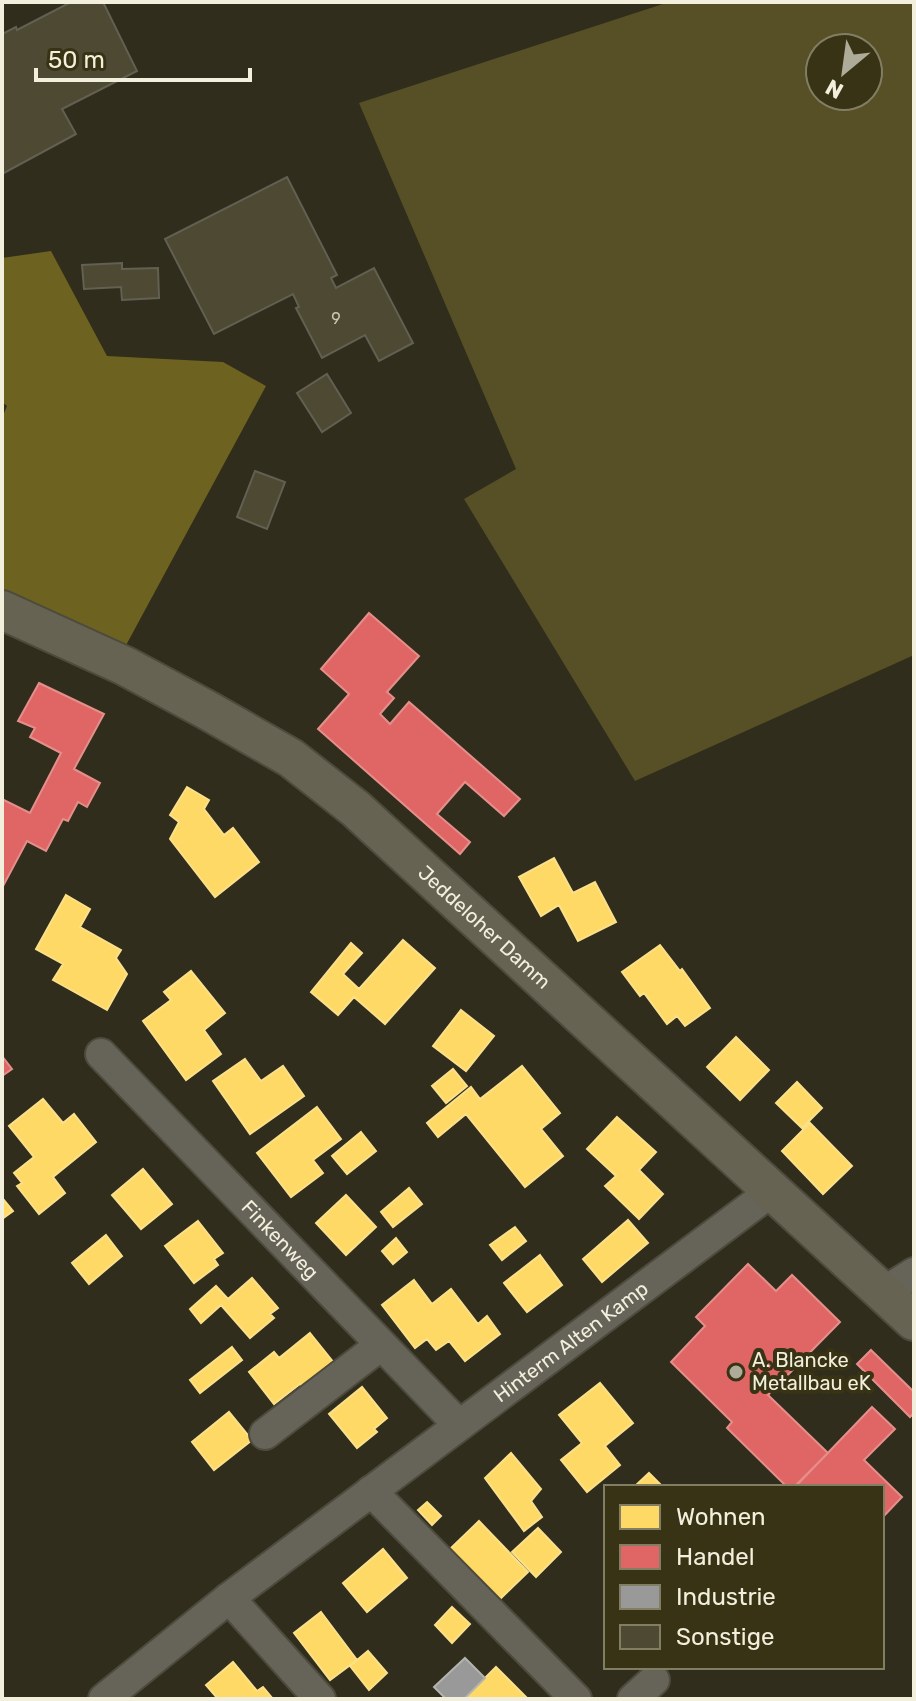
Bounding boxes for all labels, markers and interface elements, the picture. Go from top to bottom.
scale bar [36,32,250,82]
north arrow [804,32,884,112]
text: 50 m [48,46,105,74]
text: N [821,73,848,105]
house number: 9 [331,309,341,328]
street label: Jeddeloher Damm [413,860,556,994]
street label: Finkenweg [237,1195,324,1284]
street label: Hinterm Alten Kamp [489,1276,653,1407]
place label: A. Blancke Metallbau eK [752,1348,871,1395]
marker: A. Blancke Metallbau eK [727,1363,745,1381]
legend [604,1485,884,1669]
text: Wohnen [676,1503,766,1531]
text: Handel [676,1543,754,1571]
text: Industrie [676,1583,776,1611]
text: Sonstige [676,1623,774,1651]

